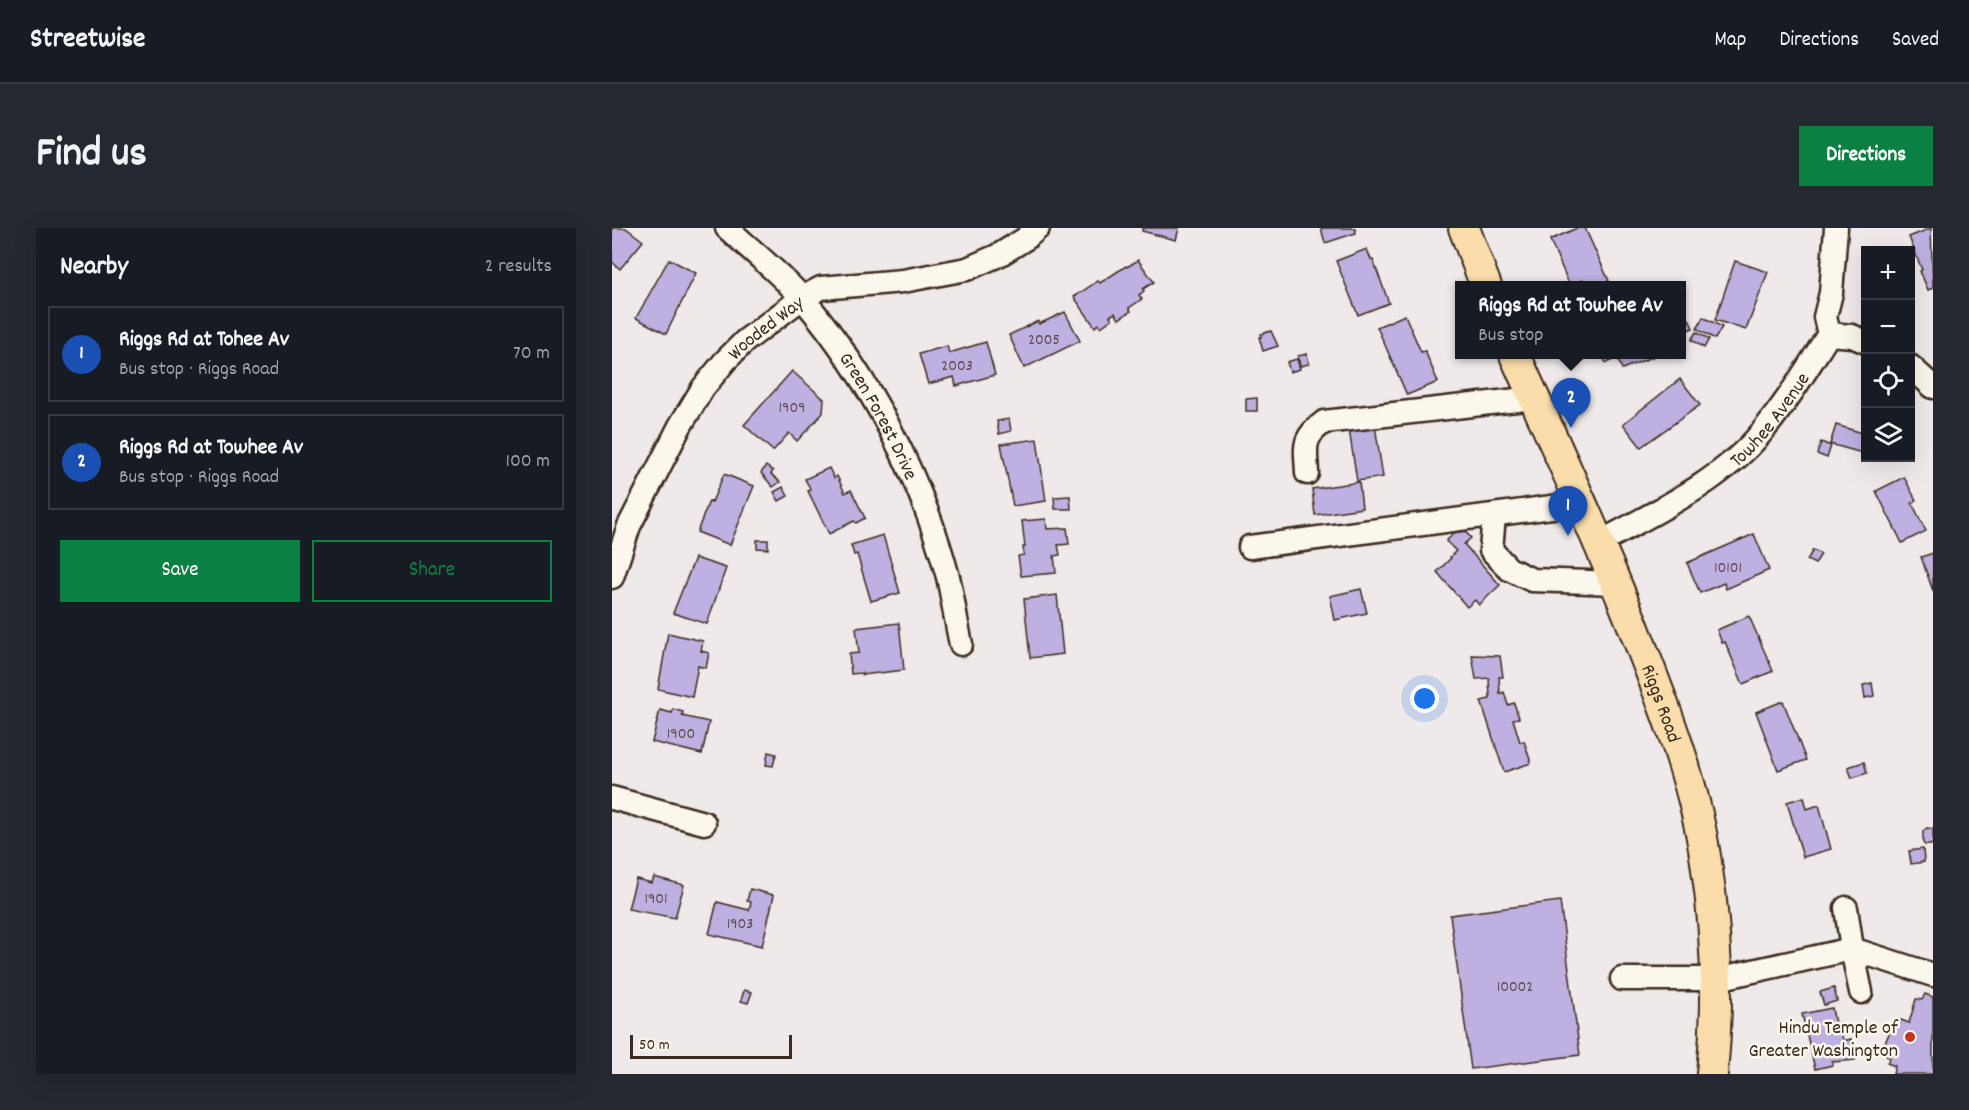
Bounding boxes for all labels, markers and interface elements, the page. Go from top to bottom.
text: Streetwise [30,21,145,61]
text: Map [1715,26,1746,56]
text: Directions [1779,26,1859,56]
text: Saved [1892,26,1939,56]
text: Find us [36,126,147,186]
button: Directions [1799,126,1933,186]
map controls [1861,246,1915,462]
button: + [1861,246,1915,300]
text: Nearby [60,249,128,286]
text: 2 results [485,253,552,281]
popup [1455,281,1686,359]
street label: Wooded Way [723,290,812,368]
text: Riggs Rd at Towhee Av [1478,291,1663,322]
button: − [1861,300,1915,354]
text: Bus stop [1478,322,1543,350]
text: Riggs Rd at Tohee Av [119,325,289,356]
house number: 2005 [1028,329,1060,352]
text: 1 [79,340,84,368]
text: 70 m [513,340,550,368]
street label: Green Forest Drive [831,348,923,485]
button: locate [1861,354,1915,408]
house number: 2003 [941,355,973,378]
text: Bus stop · Riggs Road [119,356,279,384]
street label: Towhee Avenue [1725,368,1818,475]
pin: 2 [1552,378,1590,428]
house number: 1909 [779,397,805,420]
button: layers [1861,408,1915,462]
text: Riggs Rd at Towhee Av [119,433,303,464]
text: 2 [77,448,86,476]
text: 100 m [506,448,550,476]
text: Bus stop · Riggs Road [119,464,279,492]
pin: 1 [1548,486,1588,536]
button: Save [60,540,300,602]
button: Share [312,540,552,602]
house number: 10101 [1714,557,1742,580]
street label: Riggs Road [1632,661,1687,747]
your location [1410,684,1439,713]
house number: 1900 [667,723,695,746]
house number: 1901 [644,888,668,911]
house number: 1903 [727,913,753,936]
house number: 10002 [1497,976,1533,999]
place label: Hindu Temple of Greater Washington [1749,1015,1899,1066]
marker: Hindu Temple of Greater Washington [1903,1030,1917,1044]
scale bar [630,1032,792,1060]
text: 50 m [639,1034,670,1057]

